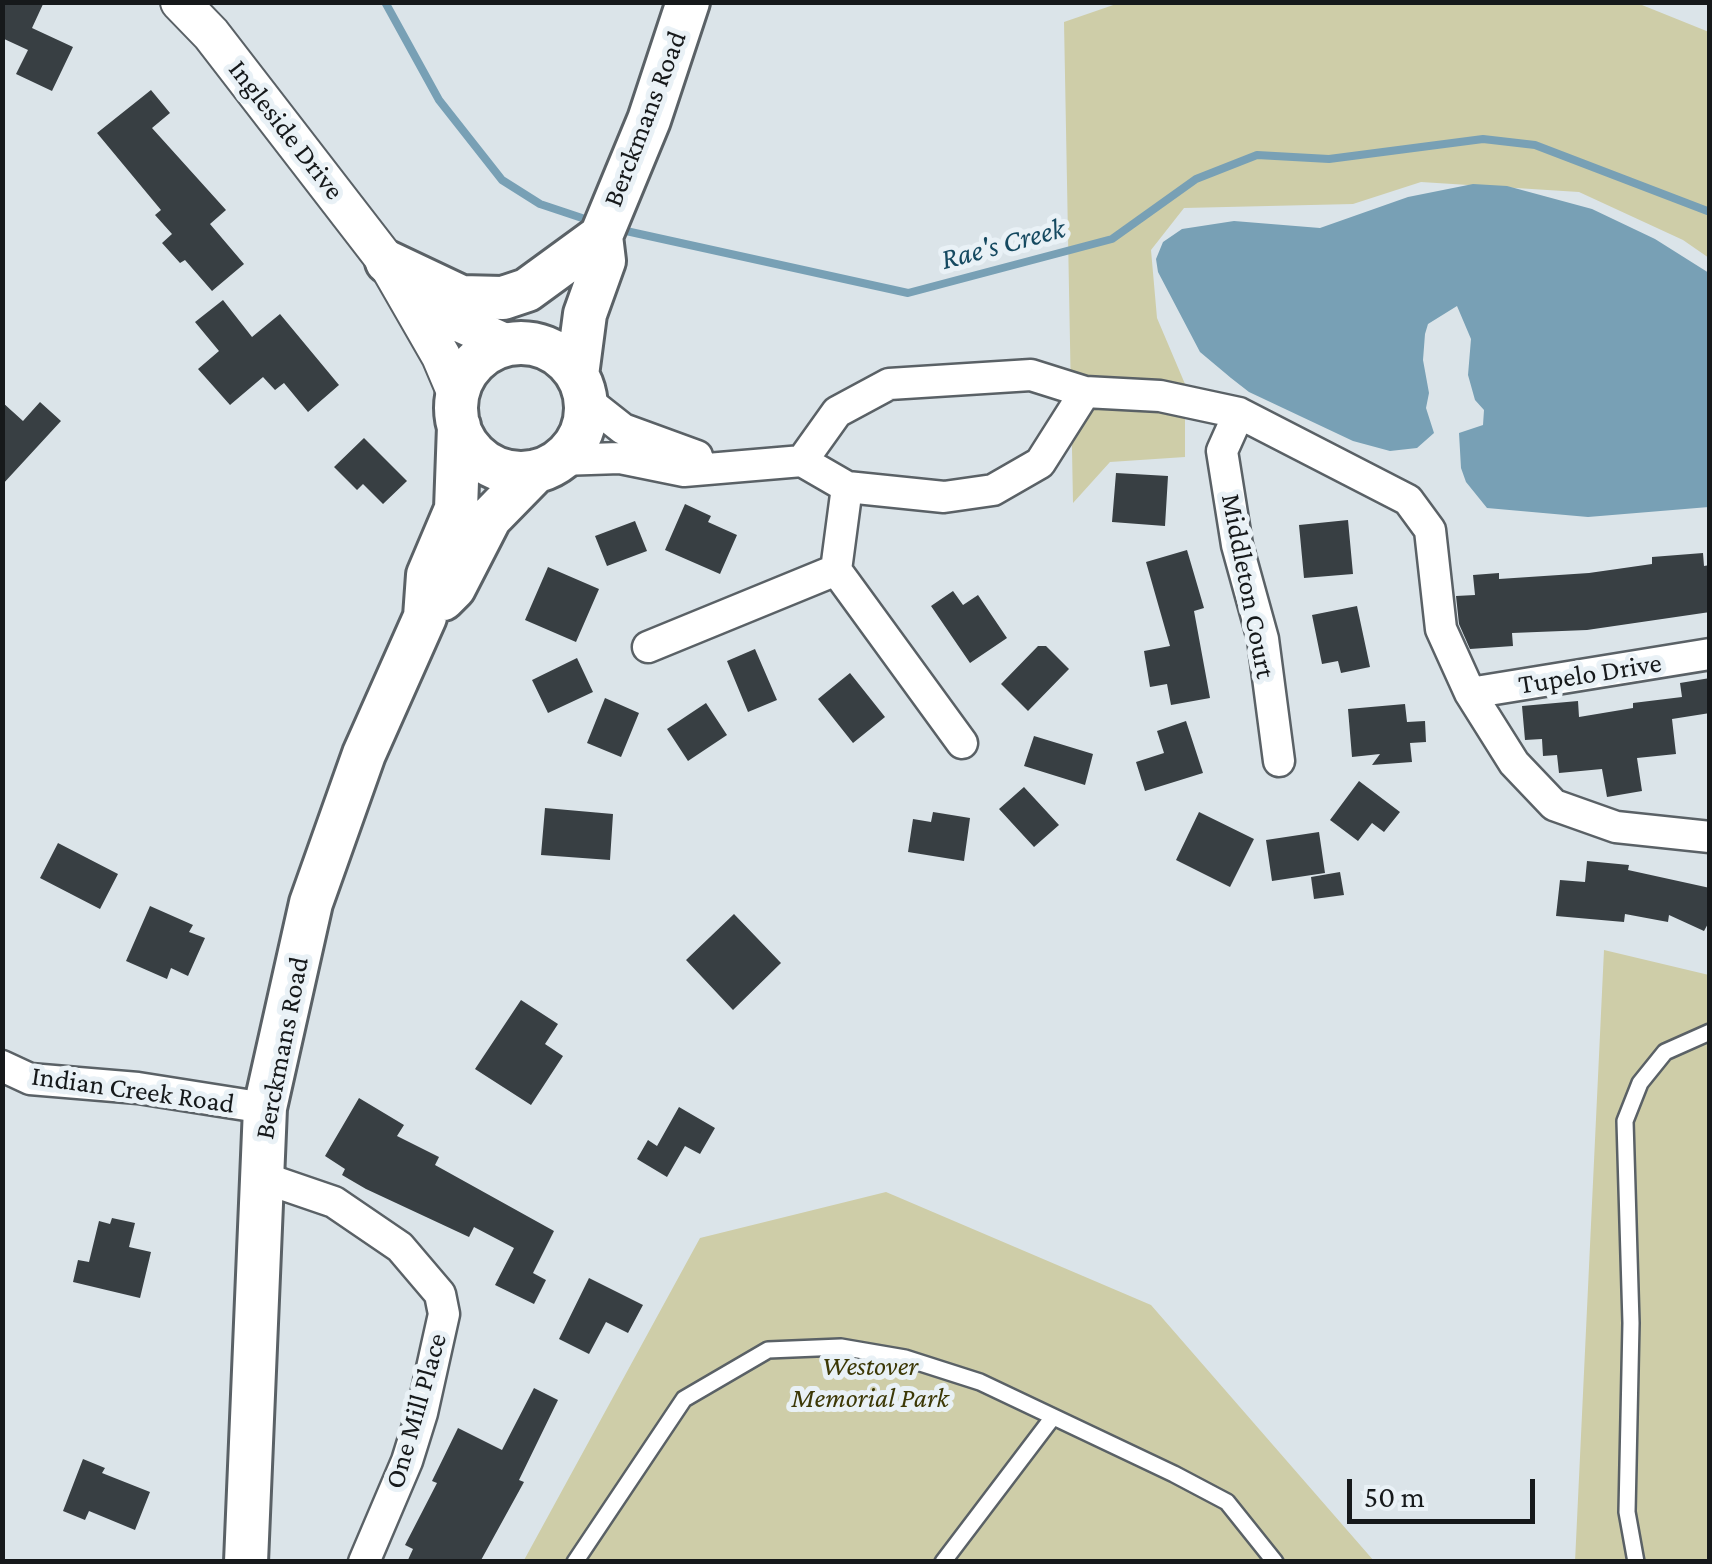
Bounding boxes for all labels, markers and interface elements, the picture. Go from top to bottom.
street label: Berckmans Road [596,26,694,212]
street label: Ingleside Drive [221,53,351,207]
water label: Rae's Creek [937,210,1069,278]
street label: Middleton Court [1214,491,1282,681]
street label: Tupelo Drive [1516,646,1664,702]
street label: Berckmans Road [248,954,316,1142]
street label: Indian Creek Road [29,1059,237,1121]
street label: One Mill Place [378,1329,454,1493]
park label: Westover Memorial Park [791,1349,949,1415]
scale bar [1352,1459,1540,1521]
text: 50 m [1364,1480,1425,1513]

